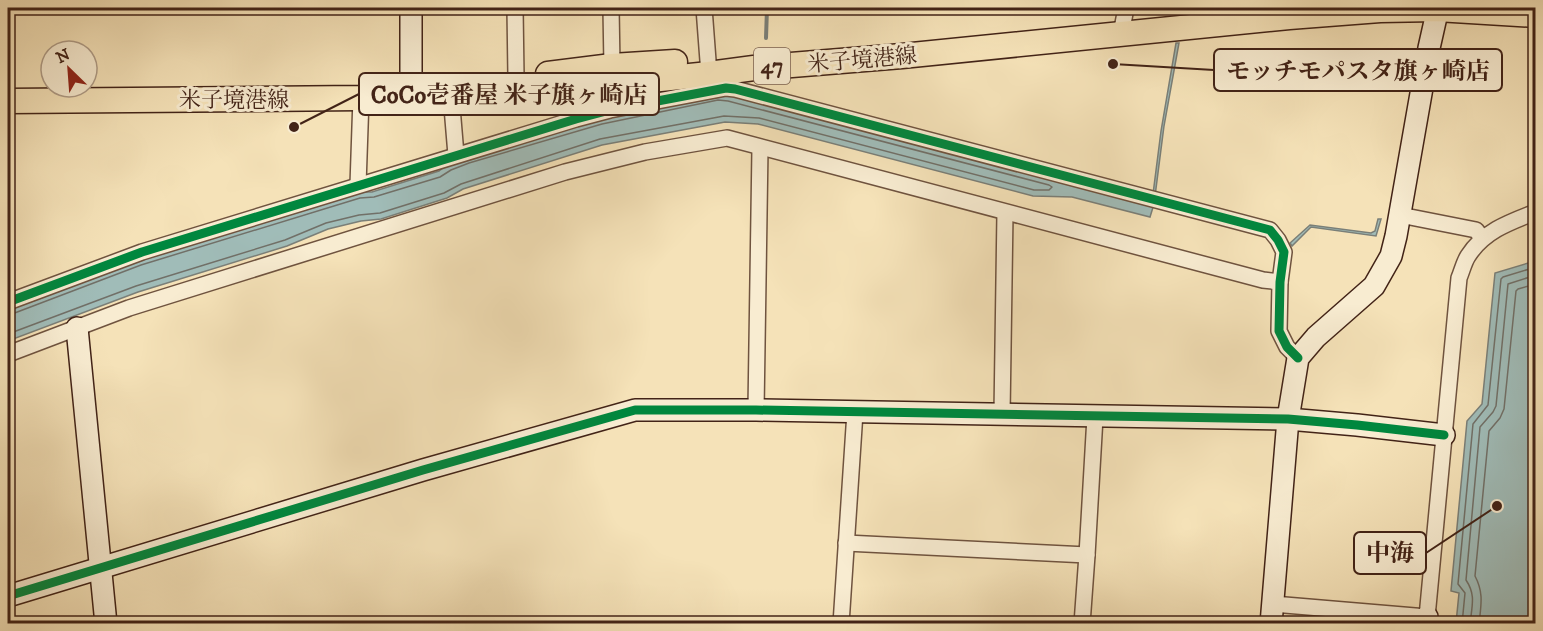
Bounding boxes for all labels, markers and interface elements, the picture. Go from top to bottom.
north arrow [39,39,99,99]
street label: 米子境港線 [806,42,918,79]
text: N [53,44,73,68]
road number: 47 [754,48,790,84]
callout: モッチモパスタ旗ヶ崎店 [1214,49,1502,91]
text: モッチモパスタ旗ヶ崎店 [1226,57,1490,87]
callout: CoCo壱番屋 米子旗ヶ崎店 [359,73,659,115]
text: CoCo壱番屋 米子旗ヶ崎店 [371,81,647,111]
street label: 米子境港線 [179,87,289,114]
callout: 中海 [1354,532,1426,574]
text: 中海 [1366,539,1414,569]

